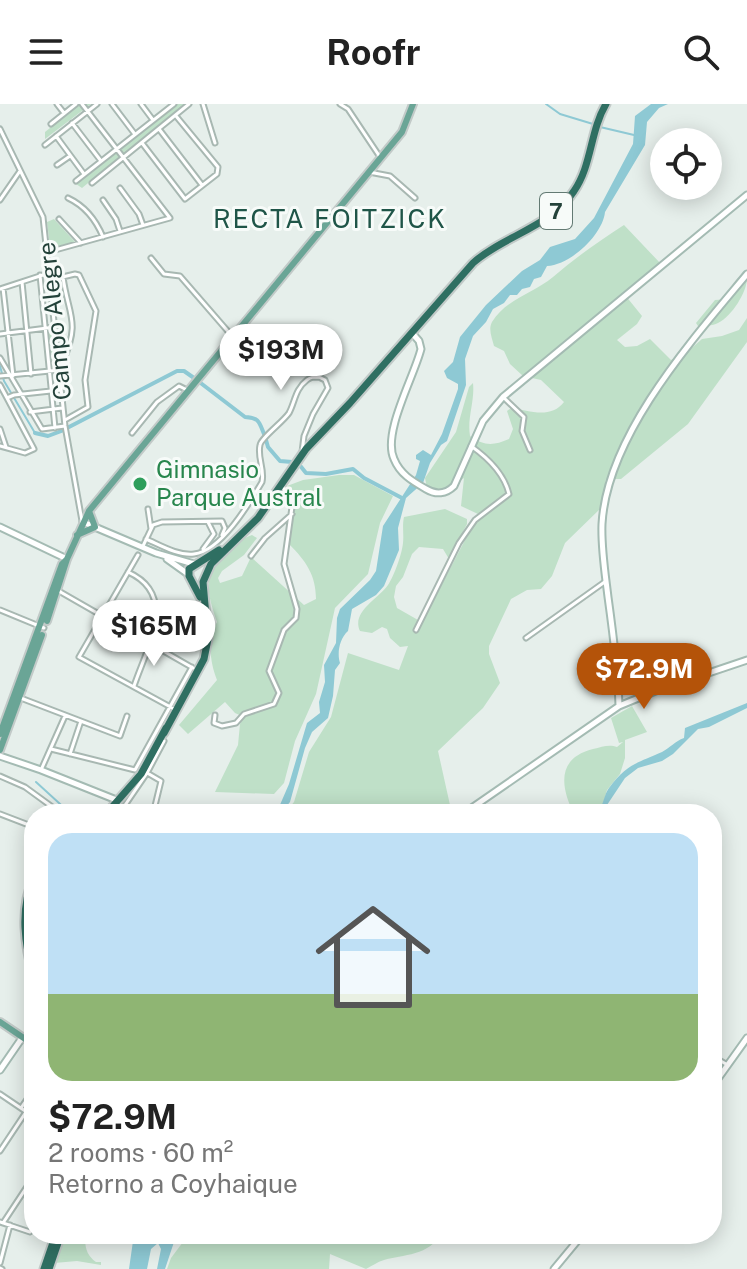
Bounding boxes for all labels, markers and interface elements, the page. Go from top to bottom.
icon: menu [24,30,68,74]
icon: search [679,30,723,74]
text: Roofr [326,31,421,73]
map controls [650,128,722,200]
button: locate [650,128,722,200]
road number: 7 [540,193,572,229]
district label: RECTA FOITZICK [213,203,447,234]
street label: Campo Alegre [32,241,76,402]
pin: $193M [225,324,337,392]
text: $193M [237,334,325,365]
place label: Gimnasio Parque Austral [156,455,322,511]
marker: Gimnasio Parque Austral [131,475,149,493]
pin: $165M [98,600,210,668]
text: $165M [110,610,198,641]
pin: $72.9M [579,643,709,711]
text: $72.9M [595,653,693,684]
icon: home [301,885,445,1029]
text: $72.9M [48,1097,177,1137]
text: 2 rooms · 60 m² [48,1137,233,1168]
text: Retorno a Coyhaique [48,1168,298,1199]

